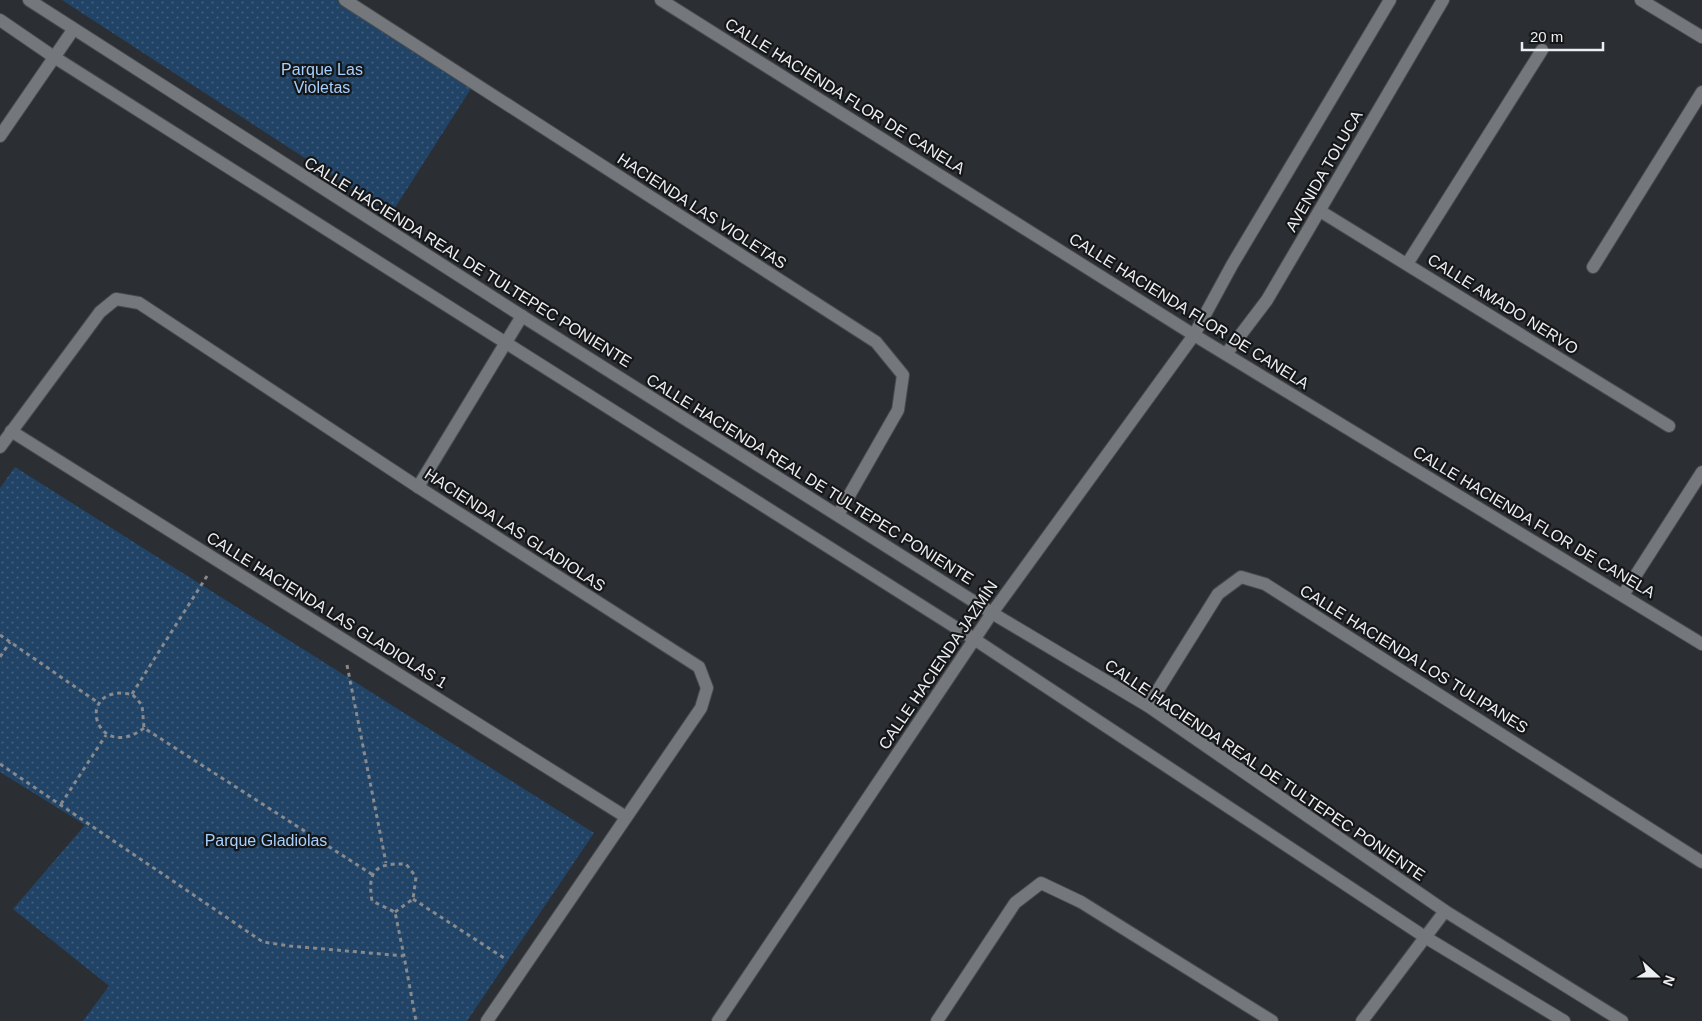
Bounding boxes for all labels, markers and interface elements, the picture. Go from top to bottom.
street label: CALLE HACIENDA FLOR DE CANELA [722,15,968,177]
scale bar [1522,20,1603,52]
text: 20 m [1530,28,1563,45]
park label: Parque Las Violetas [281,61,363,96]
street label: AVENIDA TOLUCA [1282,107,1366,235]
street label: HACIENDA LAS VIOLETAS [614,150,790,272]
street label: CALLE HACIENDA REAL DE TULTEPEC PONIENTE [302,154,634,370]
street label: CALLE HACIENDA FLOR DE CANELA [1066,230,1312,392]
street label: CALLE AMADO NERVO [1425,251,1581,357]
street label: CALLE HACIENDA REAL DE TULTEPEC PONIENTE [644,371,976,587]
street label: CALLE HACIENDA FLOR DE CANELA [1410,443,1658,601]
street label: HACIENDA LAS GLADIOLAS [422,465,608,595]
street label: CALLE HACIENDA LAS GLADIOLAS 1 [204,529,450,691]
street label: CALLE HACIENDA JAZMÍN [874,577,1001,752]
street label: CALLE HACIENDA LOS TULIPANES [1297,582,1531,736]
street label: CALLE HACIENDA REAL DE TULTEPEC PONIENTE [1102,656,1428,884]
park label: Parque Gladiolas [205,832,327,849]
north arrow [1632,951,1682,1001]
text: N [1660,973,1678,988]

